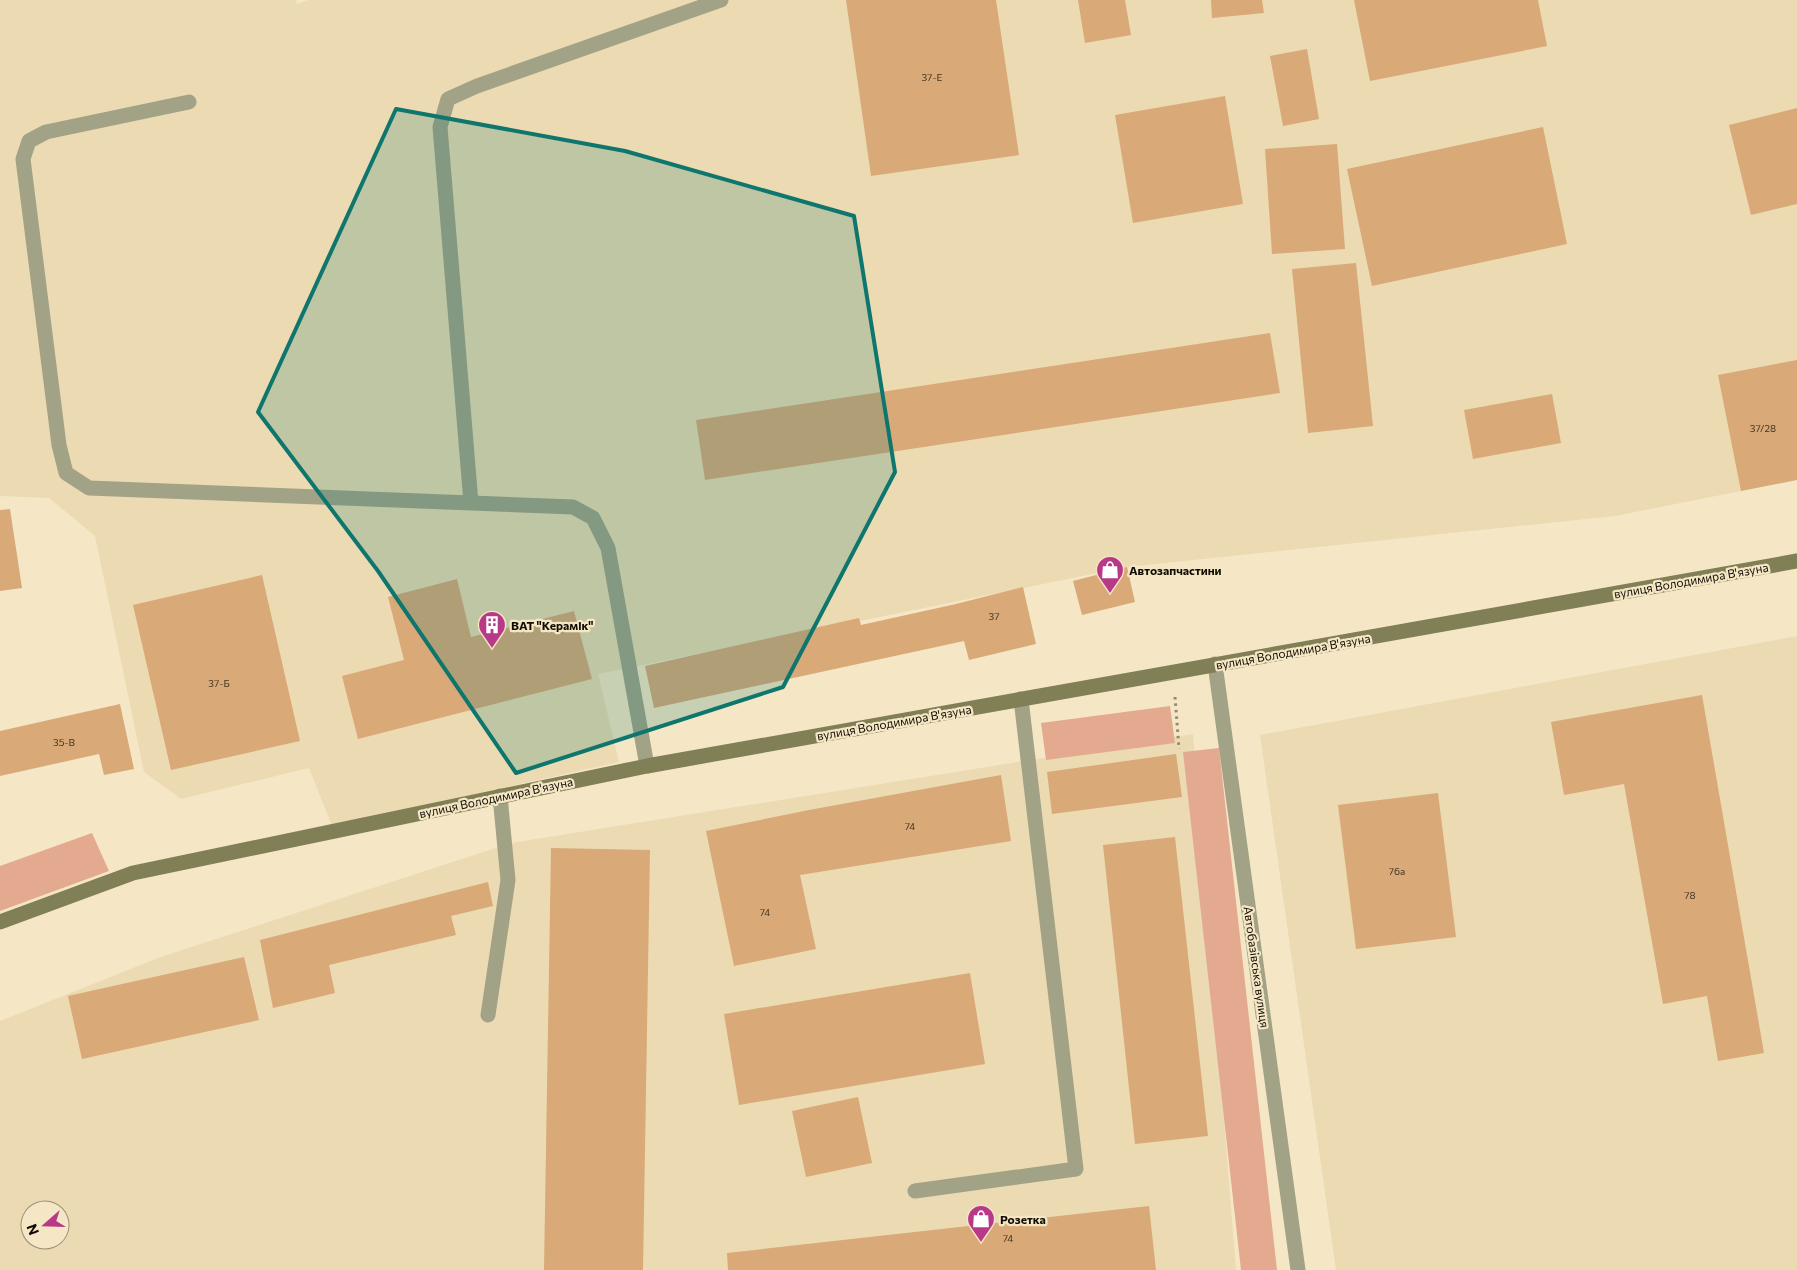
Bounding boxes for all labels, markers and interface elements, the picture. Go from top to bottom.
house number: 37-Е [921,71,943,83]
house number: 37/28 [1750,422,1776,434]
shop icon: Автозапчастини [1095,555,1125,594]
street label: вулиця Володимира В'язуна [1613,559,1769,601]
place label: Автозапчастини [1129,563,1222,577]
building icon: ВАТ "Керамік" [477,610,507,649]
house number: 37 [989,610,999,622]
place label: ВАТ "Керамік" [511,618,594,632]
street label: вулиця Володимира В'язуна [1215,630,1371,672]
house number: 37-Б [208,677,230,689]
street label: вулиця Володимира В'язуна [816,701,972,743]
house number: 35-В [53,736,76,748]
street label: вулиця Володимира В'язуна [418,774,574,820]
house number: 74 [905,820,915,832]
house number: 76а [1389,865,1405,877]
house number: 78 [1684,889,1696,901]
street label: Автобазівська вулиця [1242,905,1272,1029]
house number: 74 [760,906,770,918]
north arrow [20,1200,70,1250]
shop icon: Розетка [966,1204,996,1243]
place label: Розетка [1000,1212,1046,1226]
text: N [23,1222,42,1237]
house number: 74 [1003,1232,1013,1244]

